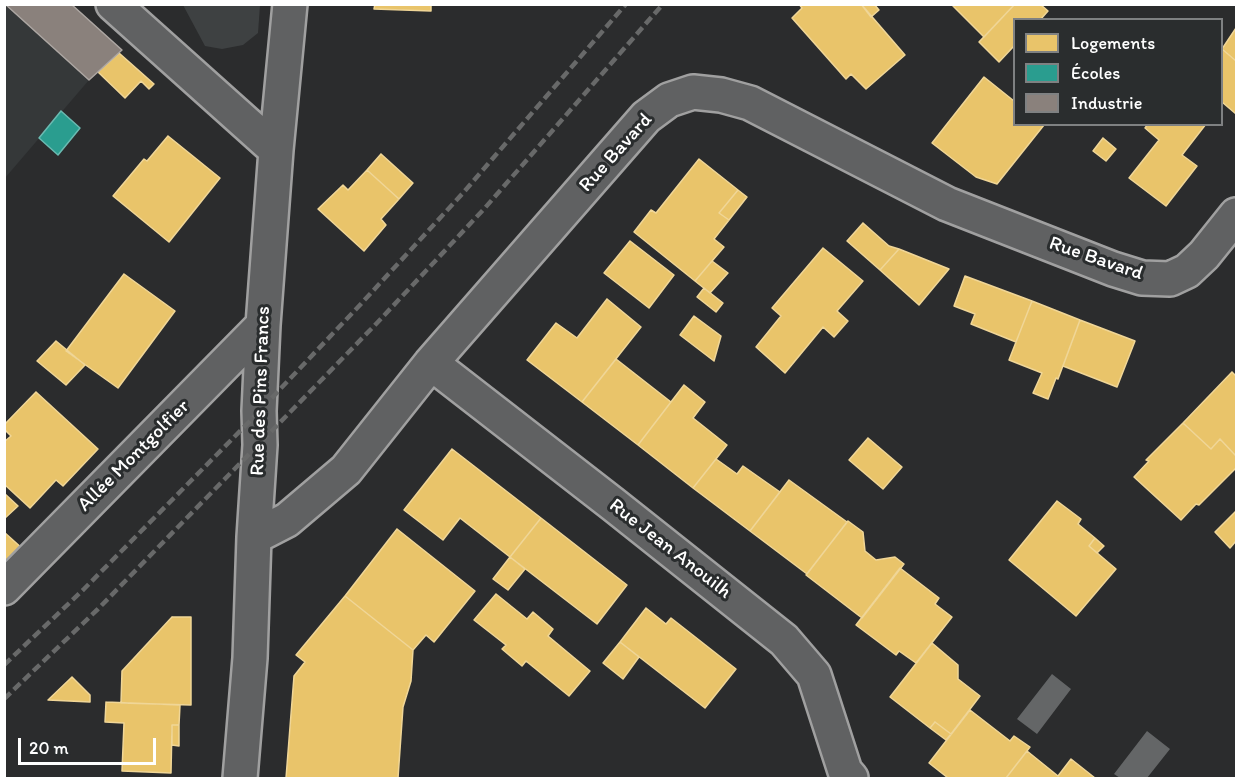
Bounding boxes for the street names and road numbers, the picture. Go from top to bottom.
street label: Rue Bavard [574,109,658,197]
street label: Rue Bavard [1046,232,1146,286]
street label: Rue des Pins Francs [246,306,276,476]
street label: Allée Montgolfier [73,395,195,517]
street label: Rue Jean Anouilh [604,494,736,604]

